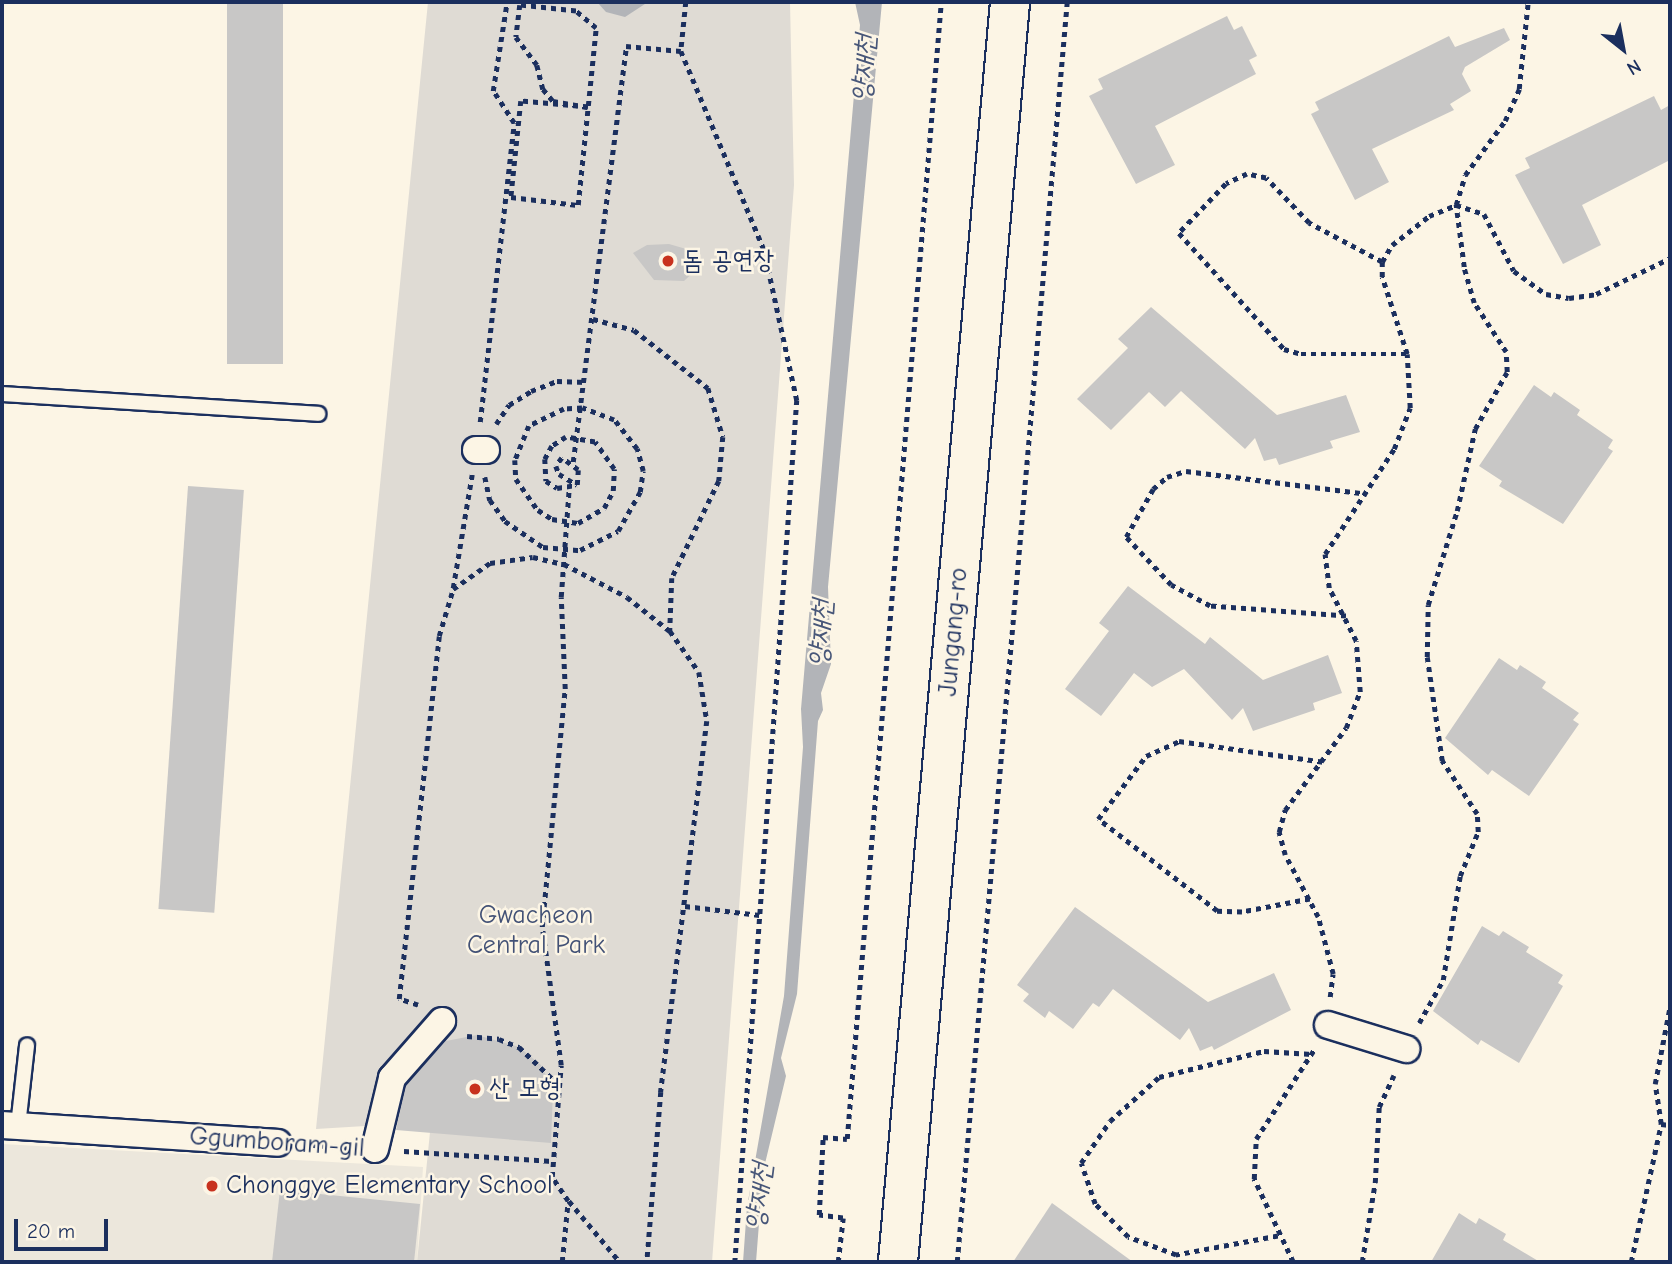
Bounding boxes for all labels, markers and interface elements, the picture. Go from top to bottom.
north arrow [1588,14,1658,84]
water label: 양재천 [844,33,882,103]
text: N [1623,54,1645,80]
place label: 돔 공연장 [682,245,774,277]
marker: 돔 공연장 [660,253,676,269]
street label: Jungang-ro [933,566,975,698]
water label: 양재천 [801,598,839,668]
park label: Gwacheon Central Park [467,900,605,962]
place label: 산 모형 [489,1073,560,1105]
marker: 산 모형 [467,1081,483,1097]
street label: Ggumboram-gil [188,1121,366,1165]
water label: 양재천 [737,1160,779,1232]
place label: Chonggye Elementary School [226,1170,553,1202]
marker: Chonggye Elementary School [204,1178,220,1194]
scale bar [18,1204,112,1248]
text: 20 m [27,1219,75,1243]

